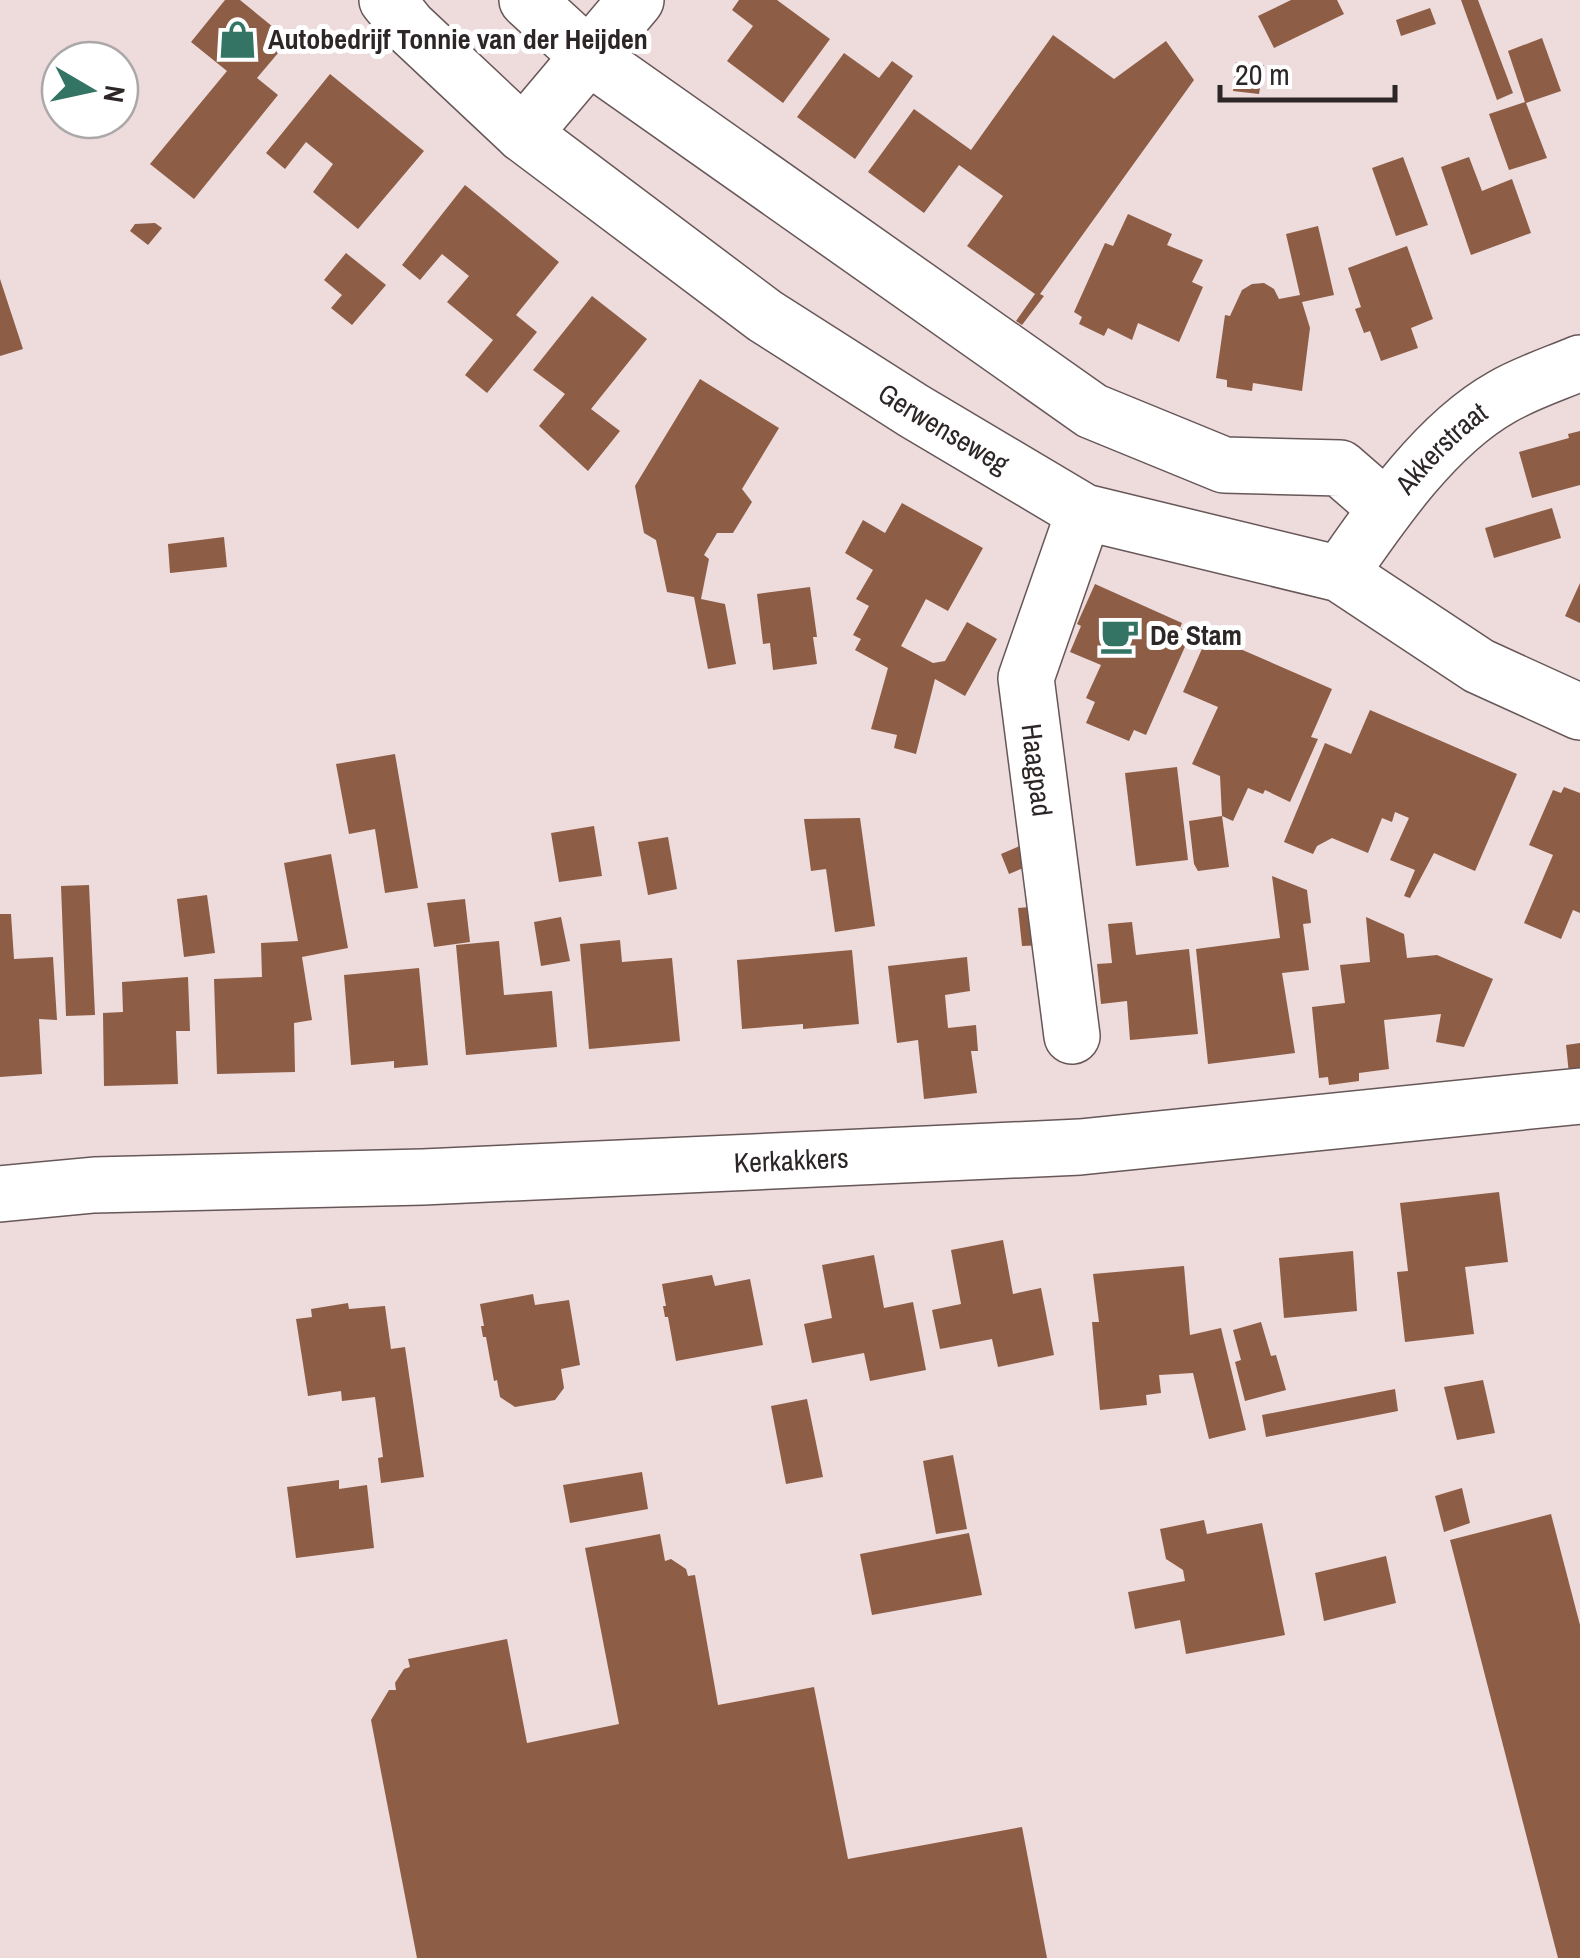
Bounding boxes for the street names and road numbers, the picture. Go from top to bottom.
street label: Gerwenseweg [871,374,1017,482]
street label: Akkerstraat [1386,393,1495,503]
street label: Haagpad [1012,721,1062,819]
street label: Kerkakkers [733,1139,849,1182]

